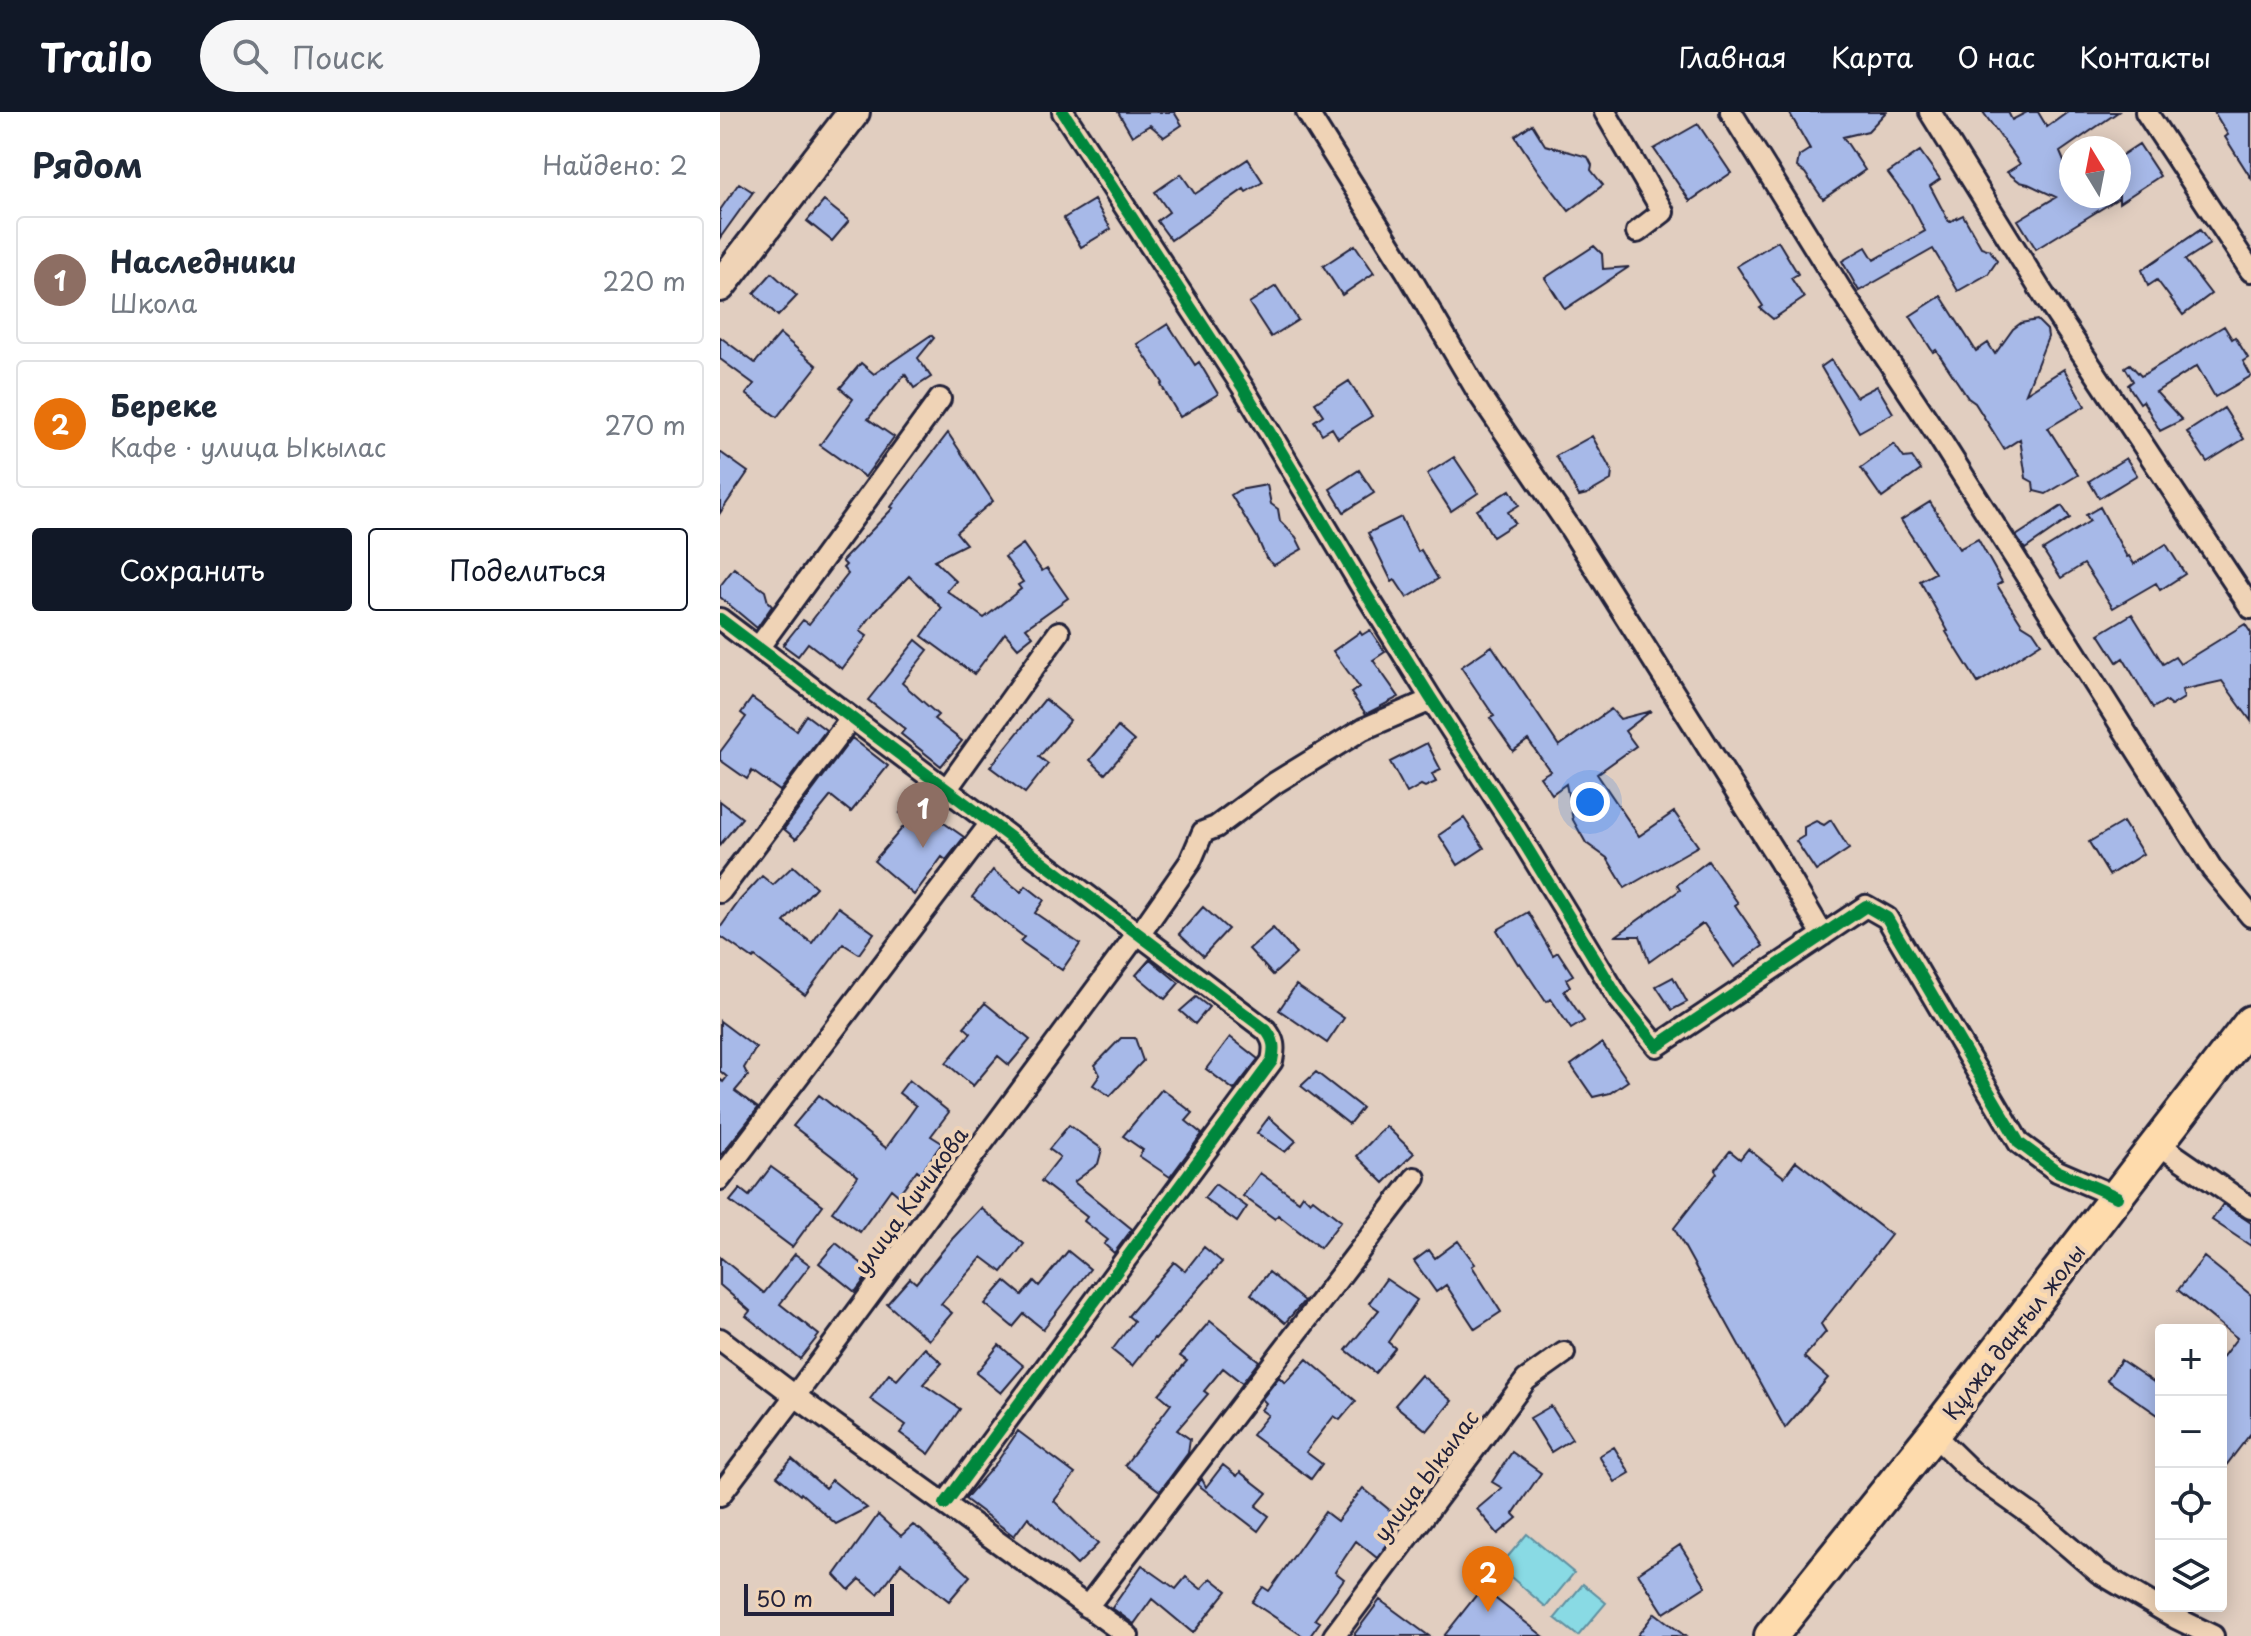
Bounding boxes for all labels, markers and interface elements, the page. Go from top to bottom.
search box [200,20,760,92]
text: Trailo [40,28,152,85]
icon: search [228,34,272,78]
text: Поиск [292,34,383,79]
text: Главная [1679,35,1787,78]
text: Карта [1831,35,1913,78]
text: О нас [1957,35,2035,78]
text: Контакты [2079,35,2211,78]
north arrow [2059,136,2131,208]
text: Рядом [32,138,143,190]
text: Найдено: 2 [542,145,688,184]
text: Наследники [110,238,297,283]
text: 1 [54,261,66,300]
text: 220 m [602,261,686,300]
text: Школа [110,283,197,322]
text: Береке [110,382,217,427]
text: 2 [51,405,69,444]
text: 270 m [605,405,686,444]
text: Кафе · улица Ыкылас [110,427,386,466]
button: Сохранить [32,528,352,611]
button: Поделиться [368,528,688,611]
pin: 1 [897,782,949,848]
your location [1570,782,1610,822]
street label: улица Кичикова [845,1119,975,1281]
street label: Құлжа даңғыл жолы [1934,1236,2092,1426]
map controls [2155,1324,2227,1612]
button: + [2155,1324,2227,1396]
button: − [2155,1396,2227,1468]
street label: улица Ыкылас [1364,1402,1486,1548]
button: locate [2155,1468,2227,1540]
button: layers [2155,1540,2227,1612]
pin: 2 [1462,1546,1514,1612]
scale bar [744,1580,894,1616]
text: 50 m [756,1581,813,1614]

